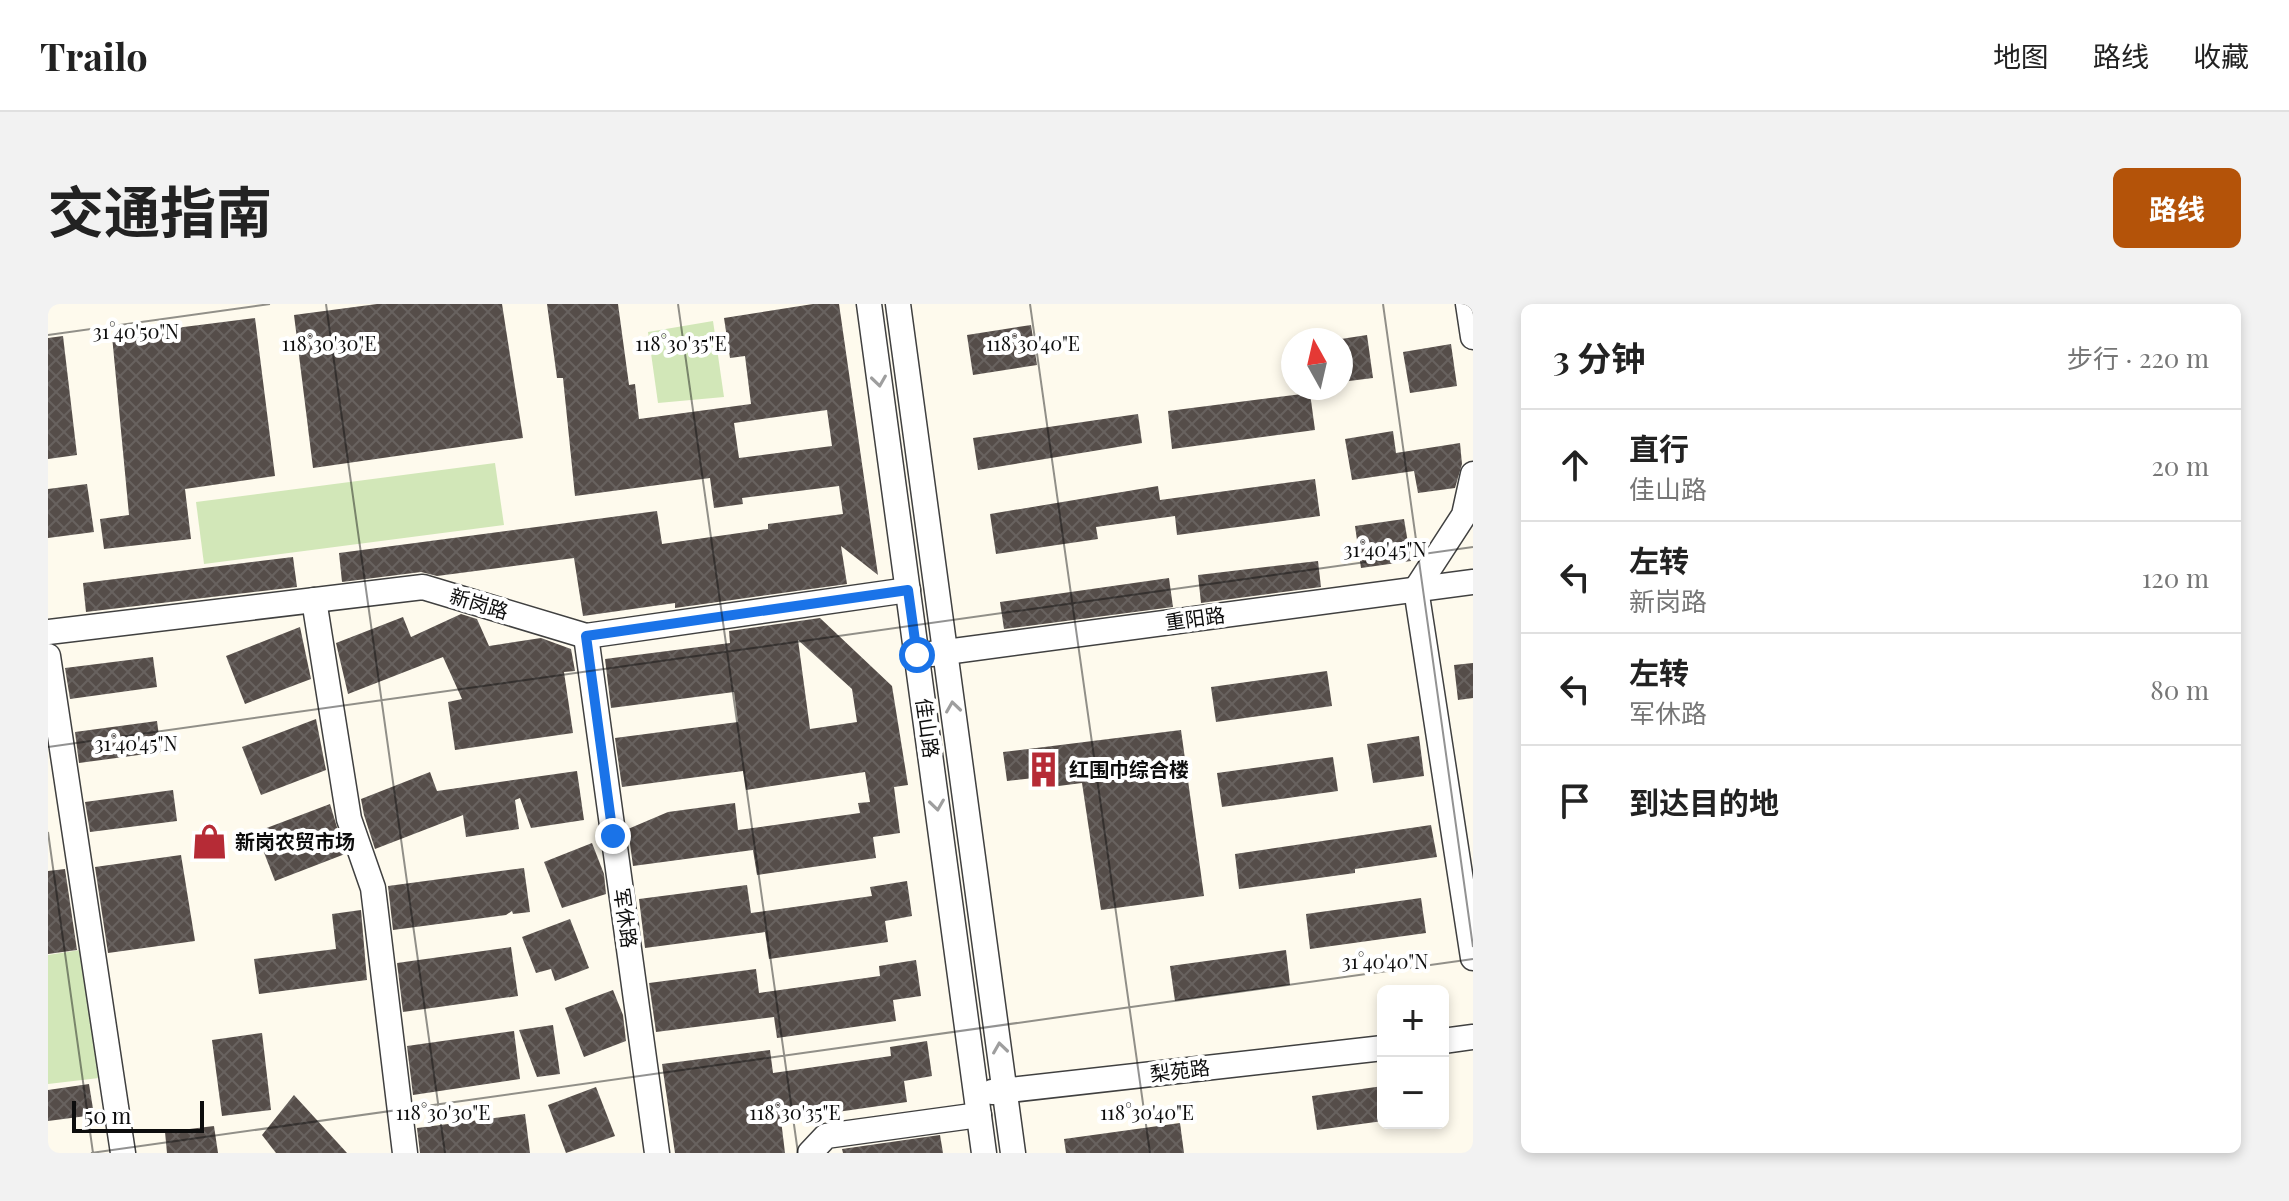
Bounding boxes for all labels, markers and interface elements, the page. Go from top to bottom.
text: Trailo [40,30,148,81]
text: 地图 [1993,37,2049,74]
text: 路线 [2093,37,2149,74]
text: 收藏 [2193,37,2249,74]
button: 路线 [2113,168,2241,248]
text: 交通指南 [48,172,272,247]
text: 31°40'50"N [93,317,179,344]
north arrow [1281,328,1353,400]
text: 118°30'30"E [282,329,376,356]
text: 118°30'35"E [635,329,727,356]
text: 118°30'40"E [986,329,1080,356]
text: 3 分钟 [1553,334,1645,380]
text: 步行 · 220 m [2067,340,2209,375]
one-way arrow [870,374,887,388]
text: 直行 [1629,428,1689,468]
icon: ahead [1553,443,1597,487]
text: 20 m [2151,448,2209,483]
text: 佳山路 [1629,471,1707,506]
text: 31°40'45"N [1343,535,1427,562]
text: 左转 [1629,540,1689,580]
icon: left [1553,555,1597,599]
text: 120 m [2142,560,2209,595]
street label: 新岗路 [447,581,512,624]
text: 新岗路 [1629,583,1707,618]
street label: 重阳路 [1163,600,1226,635]
route start [899,637,935,673]
text: 左转 [1629,652,1689,692]
icon: left [1553,667,1597,711]
text: 80 m [2150,672,2209,707]
text: 军休路 [1629,695,1707,730]
street label: 佳山路 [911,696,946,759]
one-way arrow [945,700,962,714]
text: 31°40'45"N [94,729,178,756]
building icon: 红围巾综合楼 [1024,751,1062,789]
place label: 红围巾综合楼 [1069,755,1189,782]
icon: arrive [1553,779,1597,823]
text: 到达目的地 [1629,782,1779,822]
one-way arrow [928,798,945,812]
route end [595,818,631,854]
shop icon: 新岗农贸市场 [190,823,228,861]
place label: 新岗农贸市场 [235,827,355,854]
street label: 军休路 [609,886,644,949]
text: 31°40'40"N [1342,947,1428,974]
map controls [1377,985,1449,1129]
button: + [1377,985,1449,1057]
one-way arrow [992,1041,1009,1055]
street label: 梨苑路 [1148,1052,1211,1087]
button: − [1377,1057,1449,1129]
scale bar [72,1097,204,1133]
text: 118°30'30"E [396,1098,490,1125]
text: 118°30'35"E [749,1098,841,1125]
text: 118°30'40"E [1100,1098,1194,1125]
text: 50 m [84,1100,131,1130]

